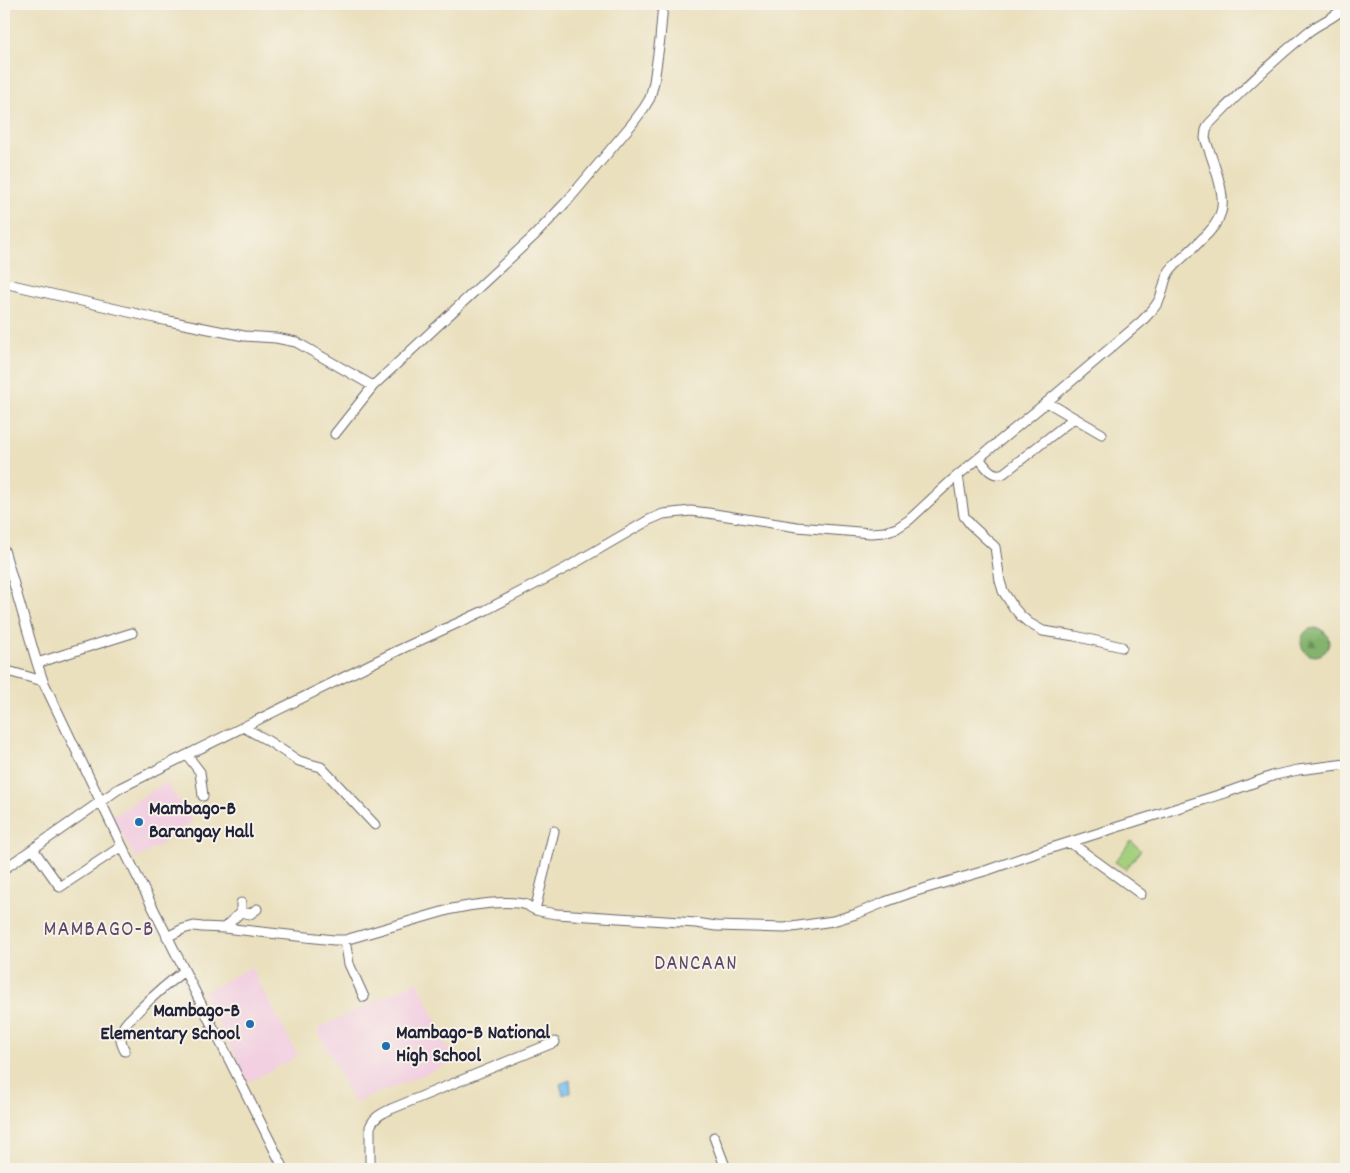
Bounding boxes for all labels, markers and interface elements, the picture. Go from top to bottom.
place label: Mambago-B Barangay Hall [149,796,254,847]
marker: Mambago-B Barangay Hall [133,816,145,828]
district label: MAMBAGO-B [44,915,154,946]
district label: DANCAAN [654,950,738,980]
place label: Mambago-B Elementary School [100,998,240,1049]
marker: Mambago-B Elementary School [244,1018,256,1030]
place label: Mambago-B National High School [396,1020,550,1071]
marker: Mambago-B National High School [380,1040,392,1052]

